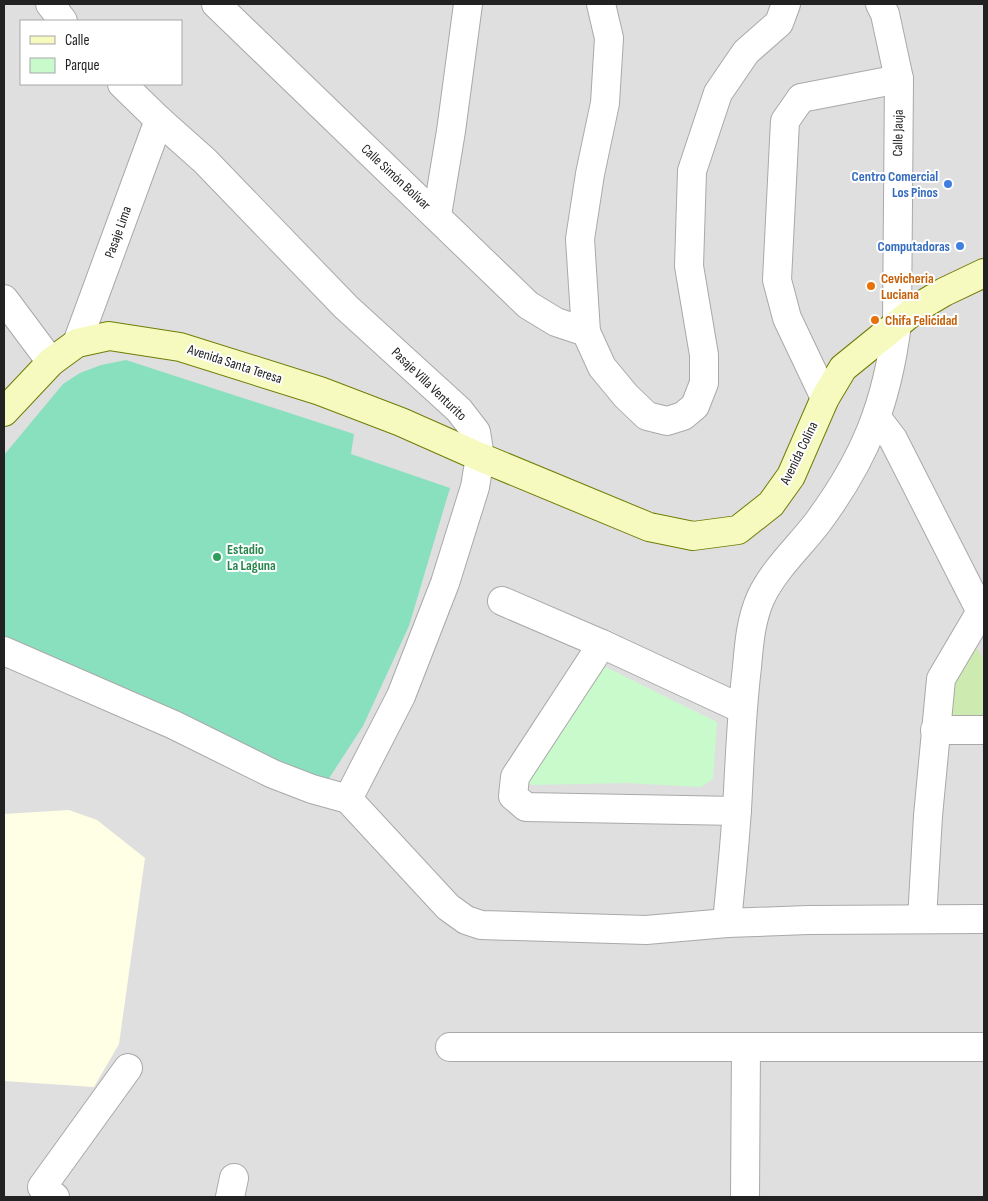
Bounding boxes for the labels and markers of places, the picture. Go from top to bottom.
place label: Centro Comercial Los Pinos [852,168,938,201]
marker: Centro Comercial Los Pinos [942,178,954,190]
place label: Computadoras [878,238,950,255]
marker: Computadoras [954,240,966,252]
place label: Cevicheria Luciana [881,270,934,303]
marker: Cevicheria Luciana [865,280,877,292]
place label: Chifa Felicidad [885,312,957,329]
marker: Chifa Felicidad [869,314,881,326]
place label: Estadio La Laguna [227,541,276,574]
marker: Estadio La Laguna [211,551,223,563]

